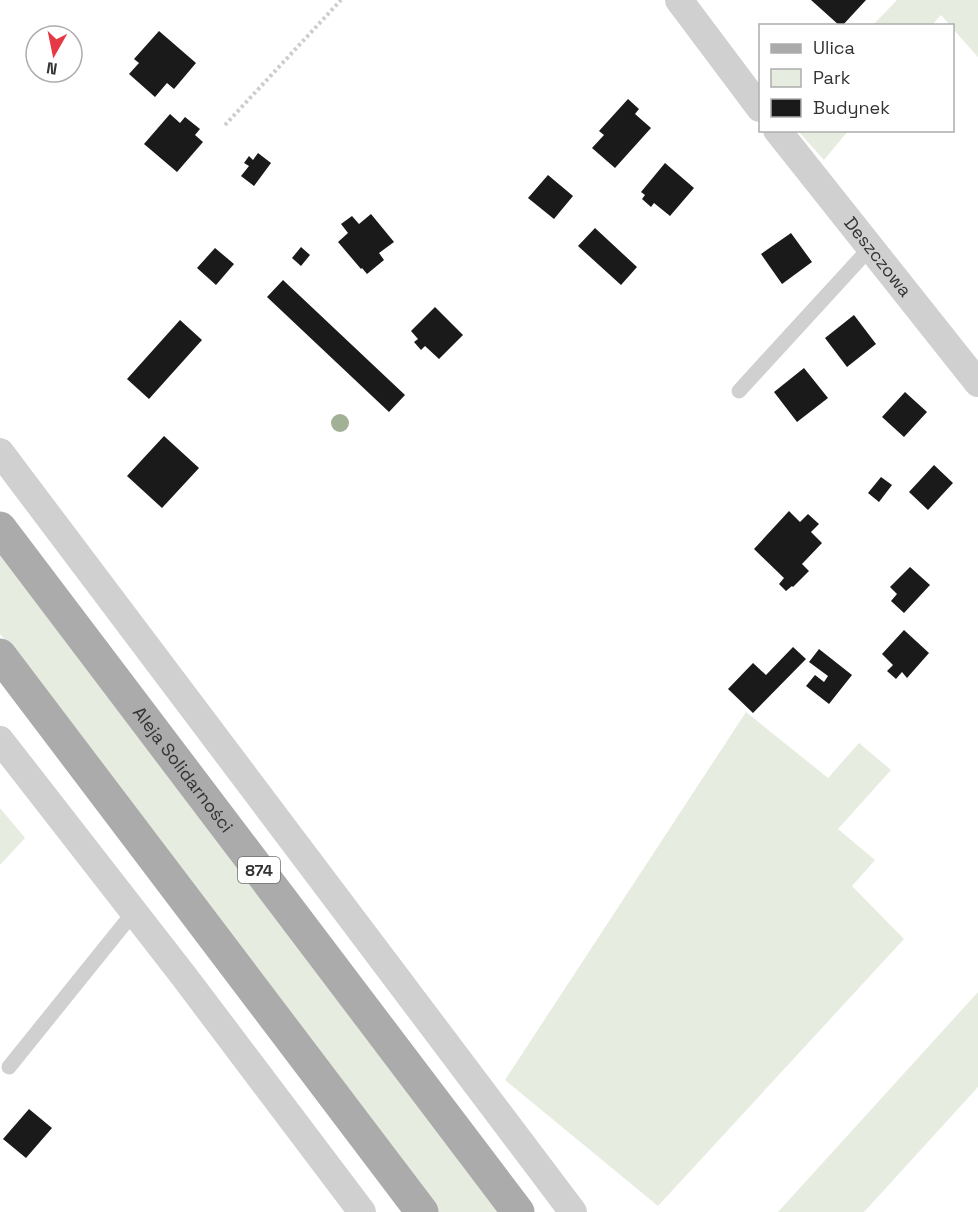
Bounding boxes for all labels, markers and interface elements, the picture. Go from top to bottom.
north arrow [24,24,84,84]
legend [759,24,954,132]
text: Ulica [813,36,855,59]
text: N [45,57,59,80]
text: Park [813,66,851,89]
text: Budynek [813,96,890,119]
street label: Deszczowa [839,212,917,301]
street label: Aleja Solidarności [128,702,239,837]
road number: 874 [238,857,280,883]

